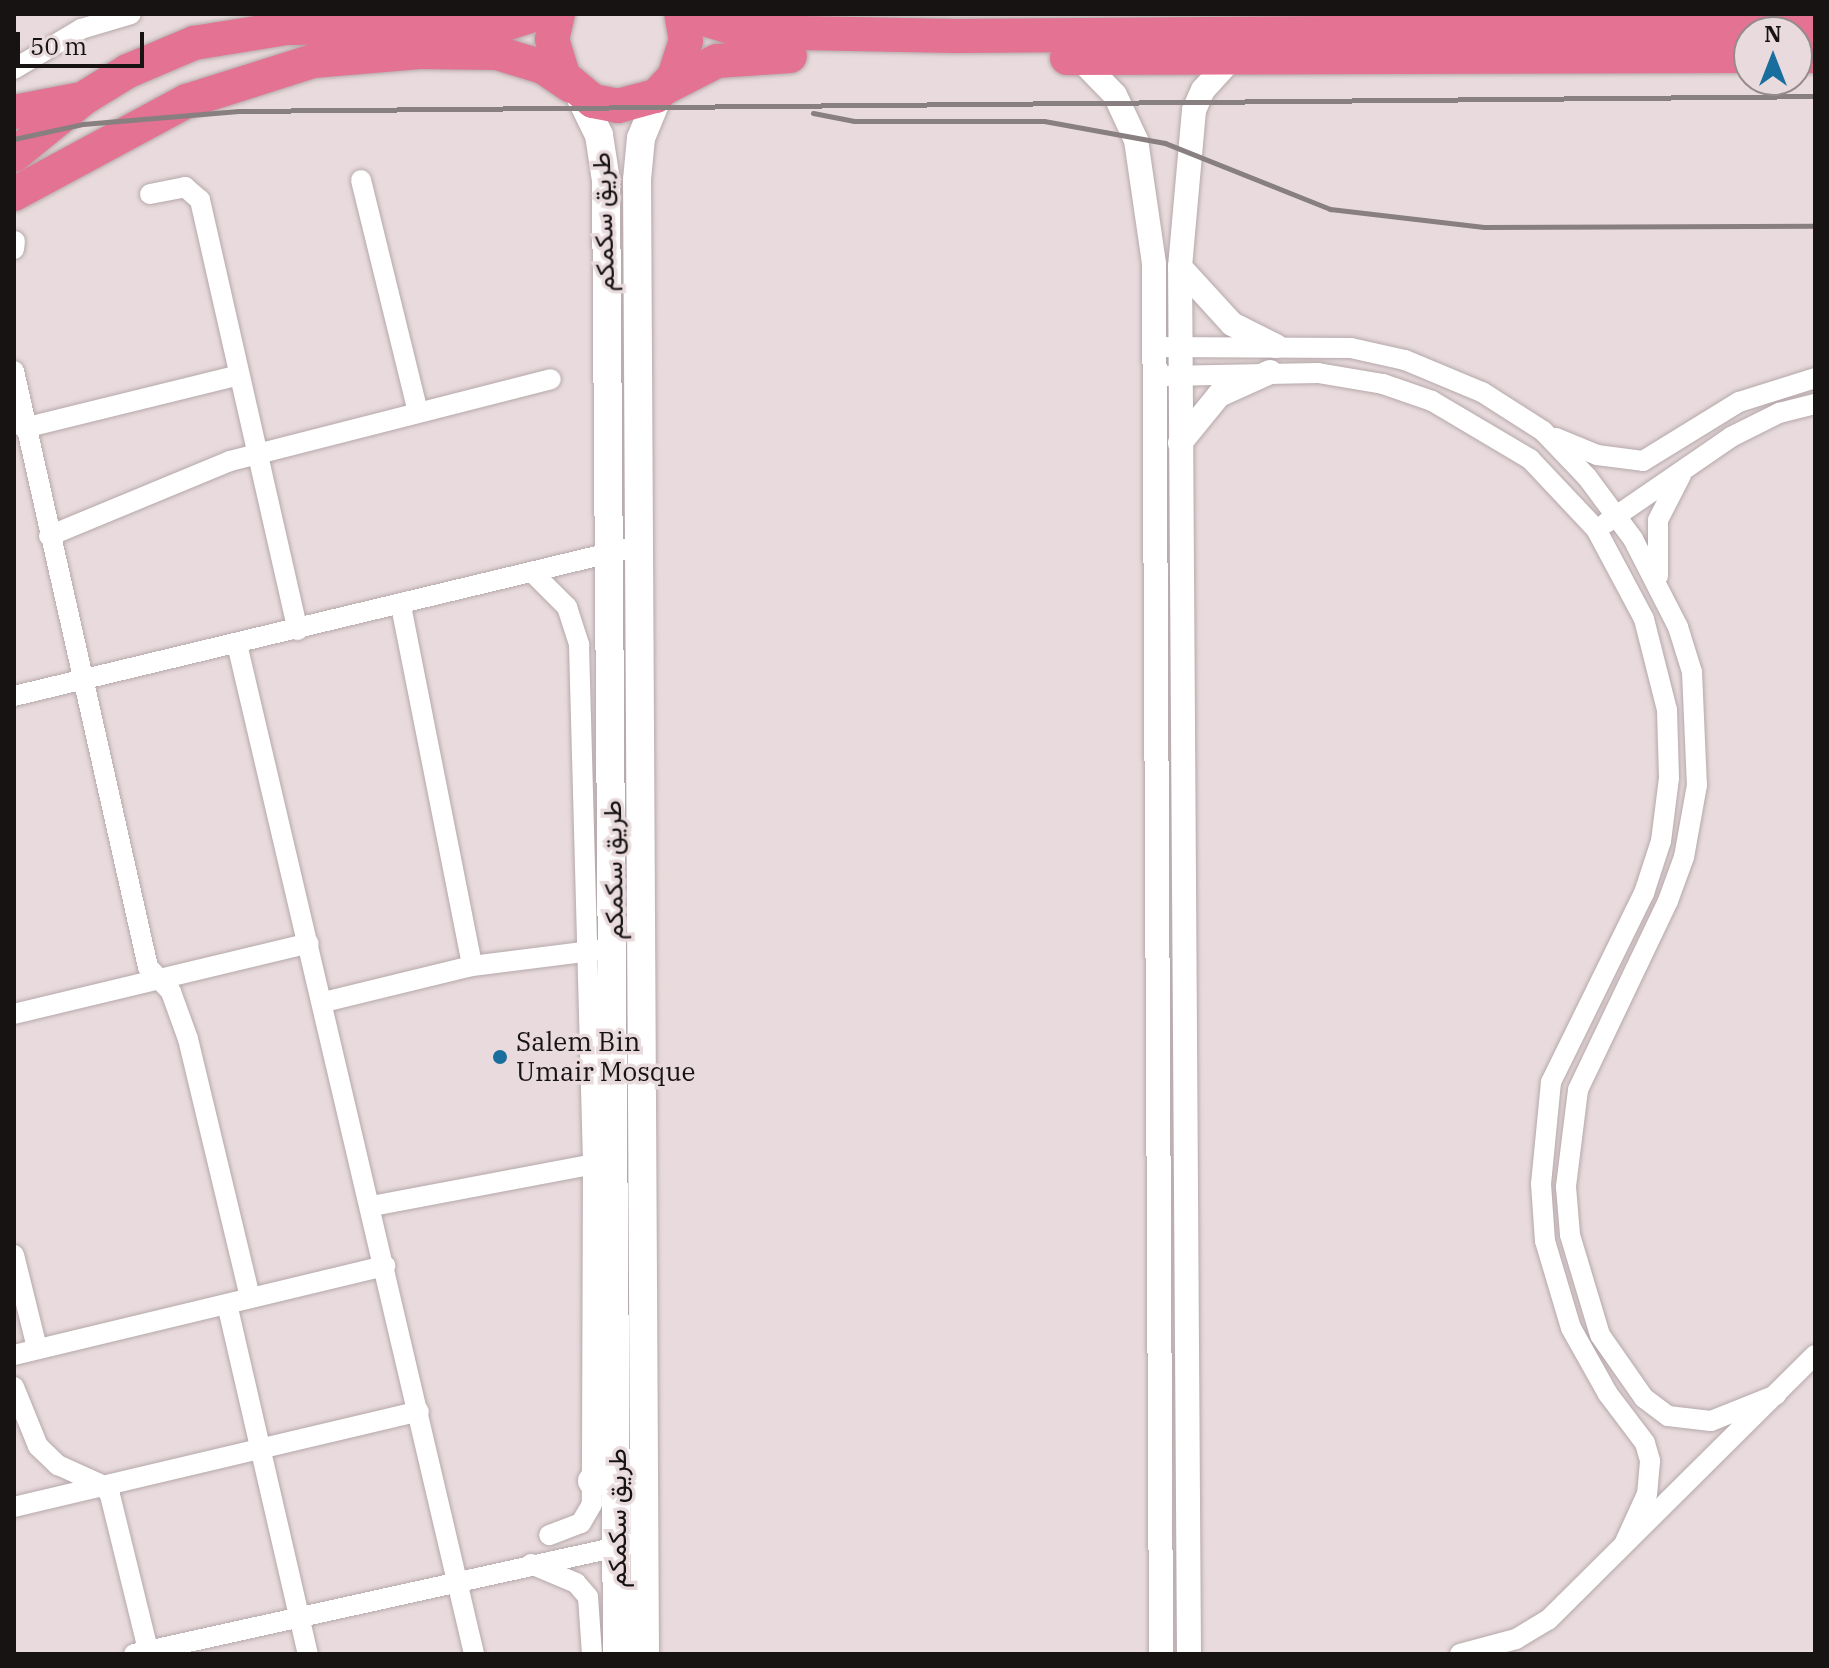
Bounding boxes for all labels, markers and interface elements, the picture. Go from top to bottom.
scale bar [20,16,148,66]
north arrow [1733,16,1813,96]
text: N [1764,19,1782,48]
text: 50 m [30,30,87,62]
street label: طريق سكمكم [585,152,621,292]
street label: طريق سكمكم [596,800,630,940]
place label: Salem Bin Umair Mosque [516,1026,695,1088]
marker: Salem Bin Umair Mosque [491,1048,509,1066]
street label: طريق سكمكم [601,1448,633,1588]

